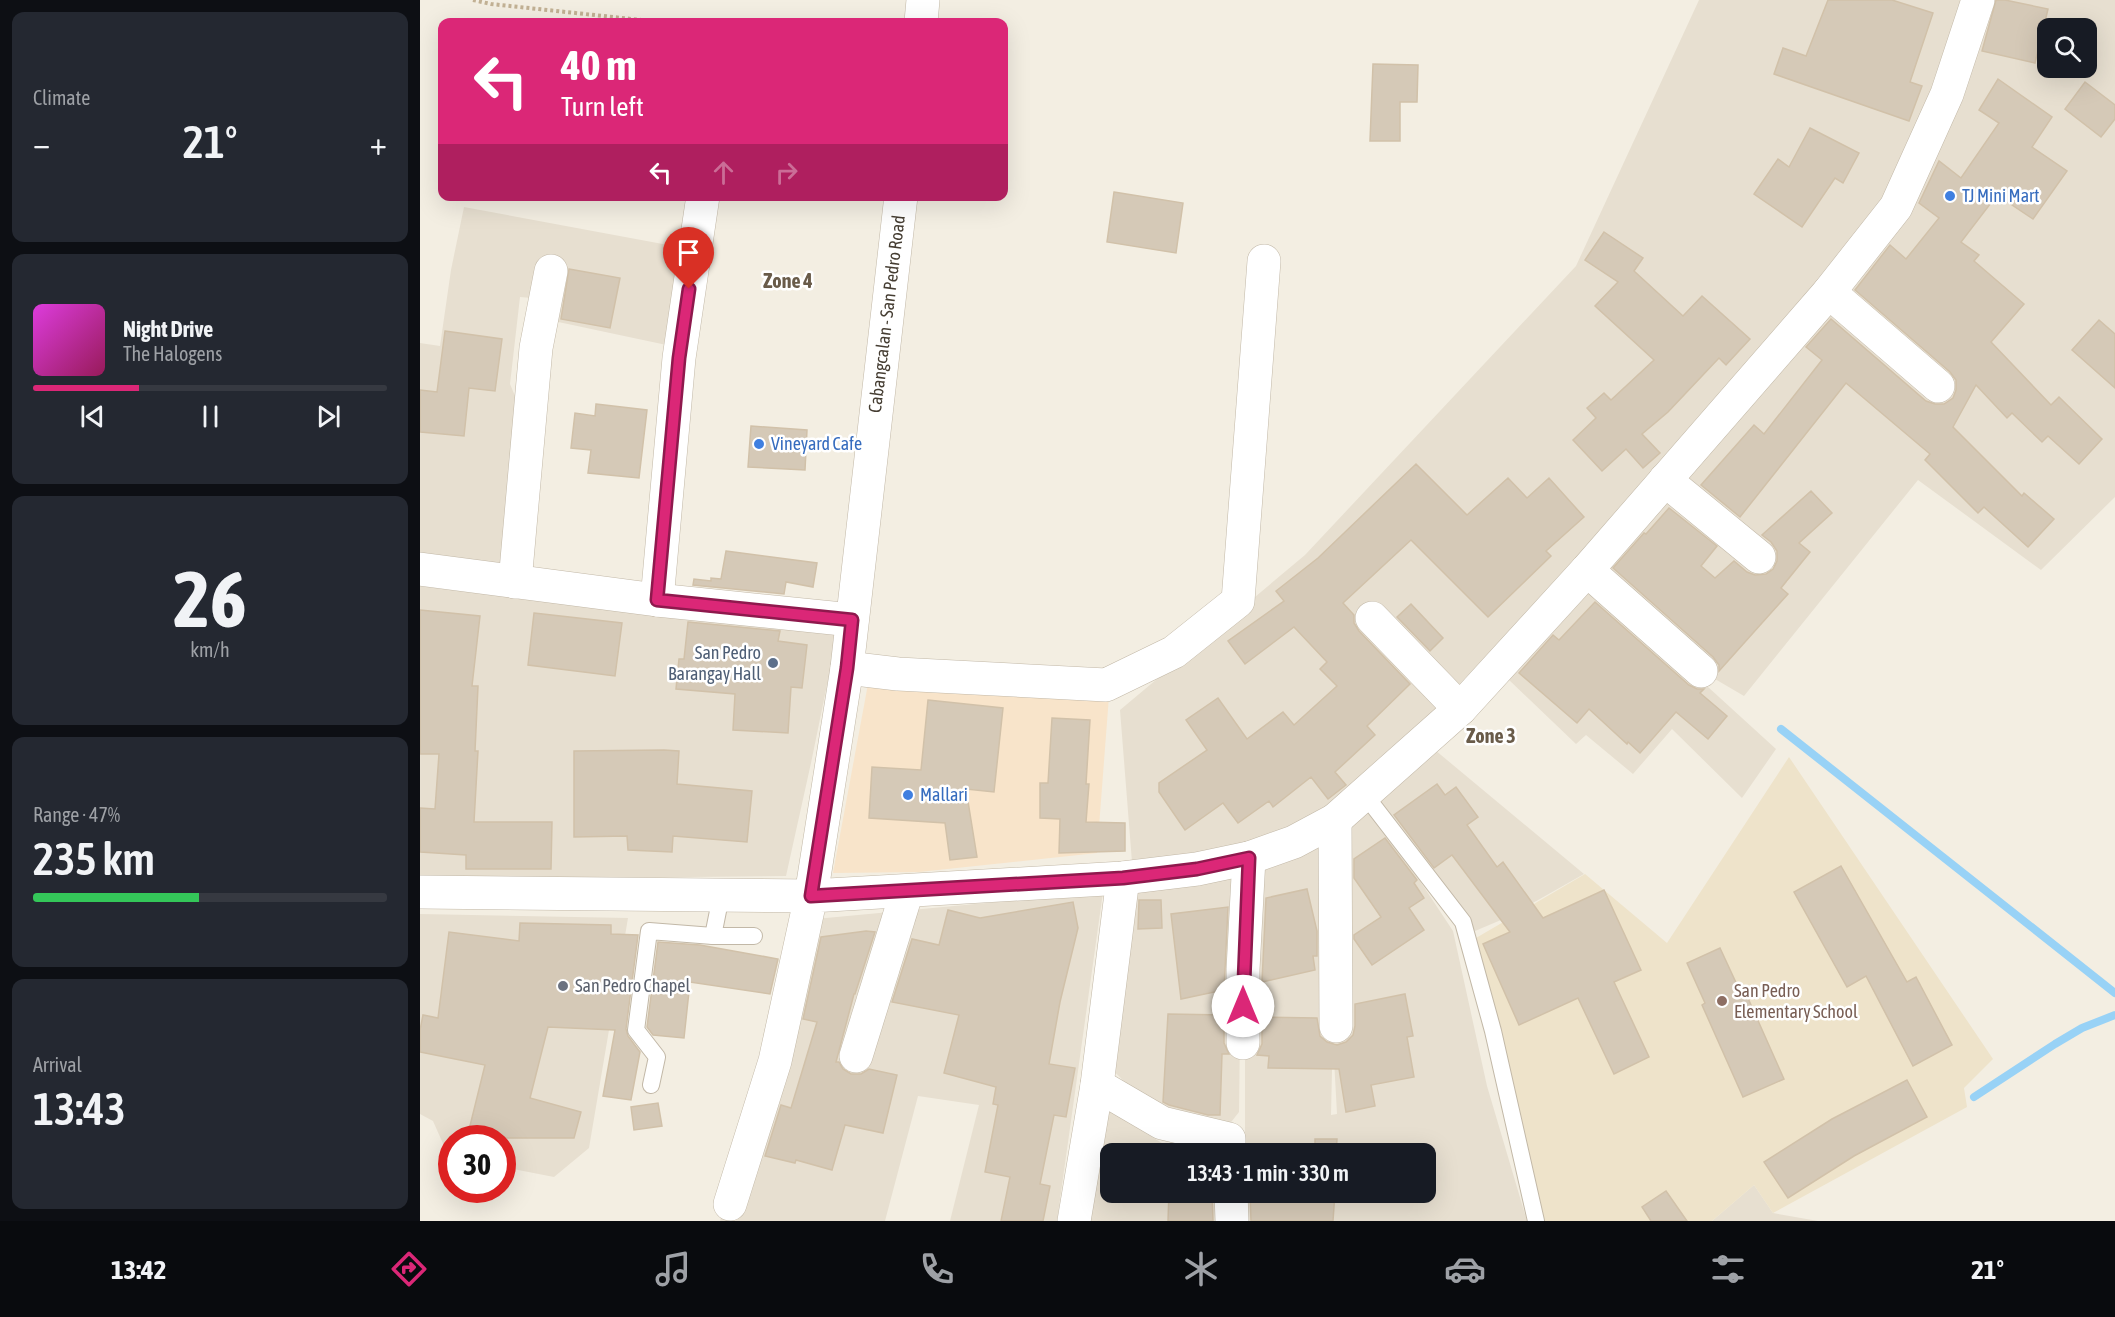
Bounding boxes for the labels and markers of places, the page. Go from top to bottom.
place label: TJ Mini Mart [1962,185,2039,206]
marker: TJ Mini Mart [1943,189,1957,203]
pin [663,227,714,289]
place label: Vineyard Cafe [771,433,862,454]
marker: Vineyard Cafe [752,437,766,451]
place label: San Pedro Barangay Hall [668,642,761,684]
marker: San Pedro Barangay Hall [766,656,780,670]
place label: Mallari [920,784,968,805]
marker: Mallari [901,788,915,802]
place label: San Pedro Chapel [575,975,691,996]
marker: San Pedro Chapel [556,979,570,993]
place label: San Pedro Elementary School [1734,980,1858,1022]
marker: San Pedro Elementary School [1715,994,1729,1008]

